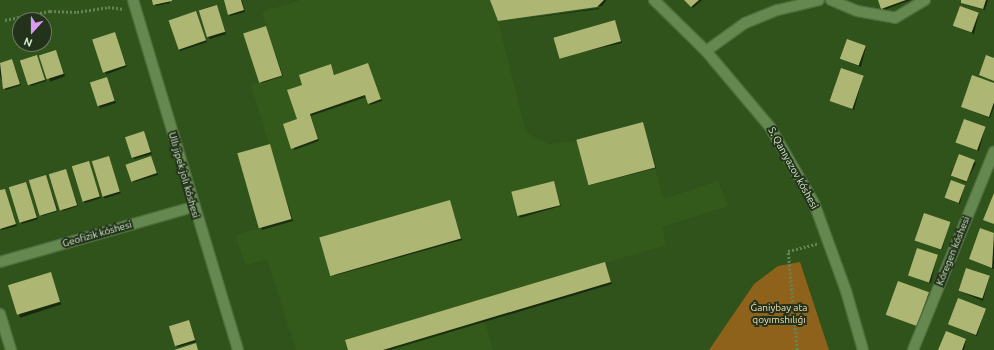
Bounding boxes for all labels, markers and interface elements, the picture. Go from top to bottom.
north arrow [12,12,52,52]
text: N [22,35,34,49]
street label: S. Qanıyazov kóshesi [766,125,820,211]
street label: Ullı jipek jolı kóshesi [166,131,202,219]
street label: Kóregen kóshesi [934,215,972,287]
street label: Geofizik kóshesi [61,218,133,250]
park label: Ǵaniybay ata qoyımshılıǵı [751,301,807,324]

